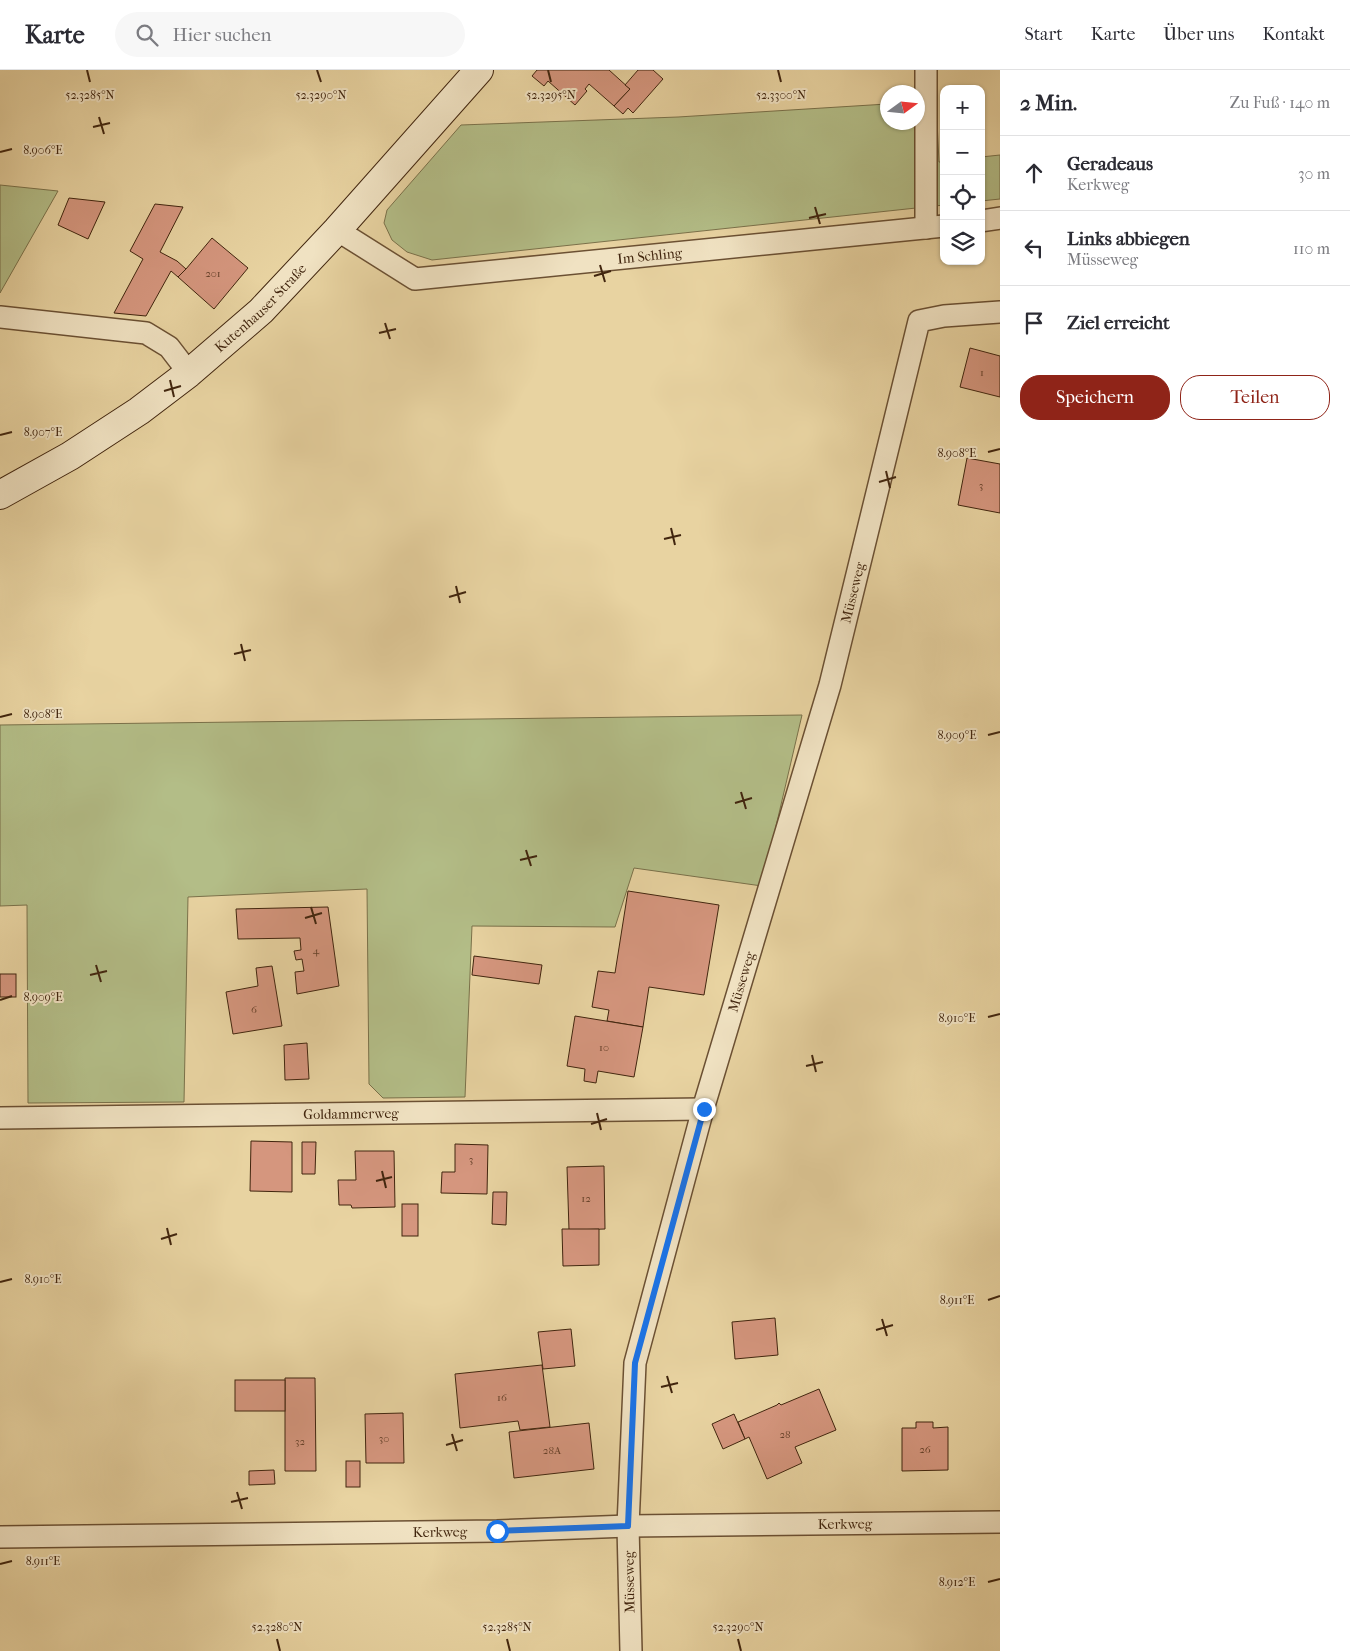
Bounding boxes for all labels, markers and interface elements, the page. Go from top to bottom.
search box [115,12,465,57]
text: Karte [25,21,85,49]
icon: search [133,21,161,49]
text: Hier suchen [173,24,272,46]
text: Start [1024,24,1063,45]
text: Karte [1091,24,1135,45]
text: Über uns [1163,24,1234,45]
text: Kontakt [1262,24,1325,45]
north arrow [880,85,925,130]
map controls [940,85,985,265]
button: + [940,85,985,130]
text: 52.3285°N [65,88,115,102]
text: 52.3290°N [295,88,347,102]
text: 52.3295°N [526,88,576,102]
text: 52.3300°N [756,88,806,102]
text: 2 Min. [1020,91,1077,115]
text: Zu Fuß · 140 m [1230,93,1330,112]
button: − [940,130,985,175]
text: 8.906°E [23,143,63,157]
text: Geradeaus [1067,153,1153,175]
icon: ahead [1020,159,1048,187]
text: 30 m [1298,164,1330,183]
button: locate [940,175,985,220]
text: Kerkweg [1067,175,1129,194]
button: layers [940,220,985,265]
text: Links abbiegen [1067,228,1190,250]
icon: left [1020,234,1048,262]
text: 110 m [1293,239,1330,258]
street label: Im Schling [617,244,683,268]
text: Müsseweg [1067,250,1138,269]
street label: Kutenhauser Straße [211,260,310,356]
house number: 201 [205,267,221,280]
icon: arrive [1020,309,1048,337]
text: Ziel erreicht [1067,312,1170,334]
house number: 1 [980,366,984,379]
button: Speichern [1020,375,1170,420]
button: Teilen [1180,375,1330,420]
text: 8.907°E [24,425,62,439]
text: 8.908°E [938,446,976,460]
house number: 3 [979,479,983,492]
street label: Müsseweg [837,560,869,625]
text: 8.908°E [24,707,62,721]
text: 8.909°E [937,728,977,742]
house number: 4 [313,944,320,957]
street label: Müsseweg [725,949,759,1014]
text: 8.909°E [23,990,63,1004]
house number: 6 [251,1003,257,1016]
text: 8.910°E [938,1011,976,1025]
house number: 10 [599,1041,609,1054]
route end [693,1098,716,1121]
street label: Goldammerweg [303,1105,399,1123]
house number: 3 [469,1153,473,1166]
house number: 12 [581,1192,591,1205]
text: 8.910°E [24,1272,62,1286]
text: 8.911°E [940,1293,974,1307]
house number: 16 [497,1391,507,1404]
house number: 28 [779,1428,791,1441]
house number: 30 [379,1432,389,1445]
house number: 32 [295,1435,305,1448]
house number: 26 [919,1443,931,1456]
house number: 28A [543,1444,562,1457]
street label: Kerkweg [818,1515,873,1533]
route start [486,1520,509,1543]
street label: Kerkweg [413,1523,468,1541]
street label: Müsseweg [620,1550,639,1613]
text: 8.911°E [26,1554,60,1568]
text: 8.912°E [939,1575,975,1589]
text: 52.3280°N [252,1620,302,1634]
text: 52.3285°N [482,1620,532,1634]
text: 52.3290°N [712,1620,764,1634]

